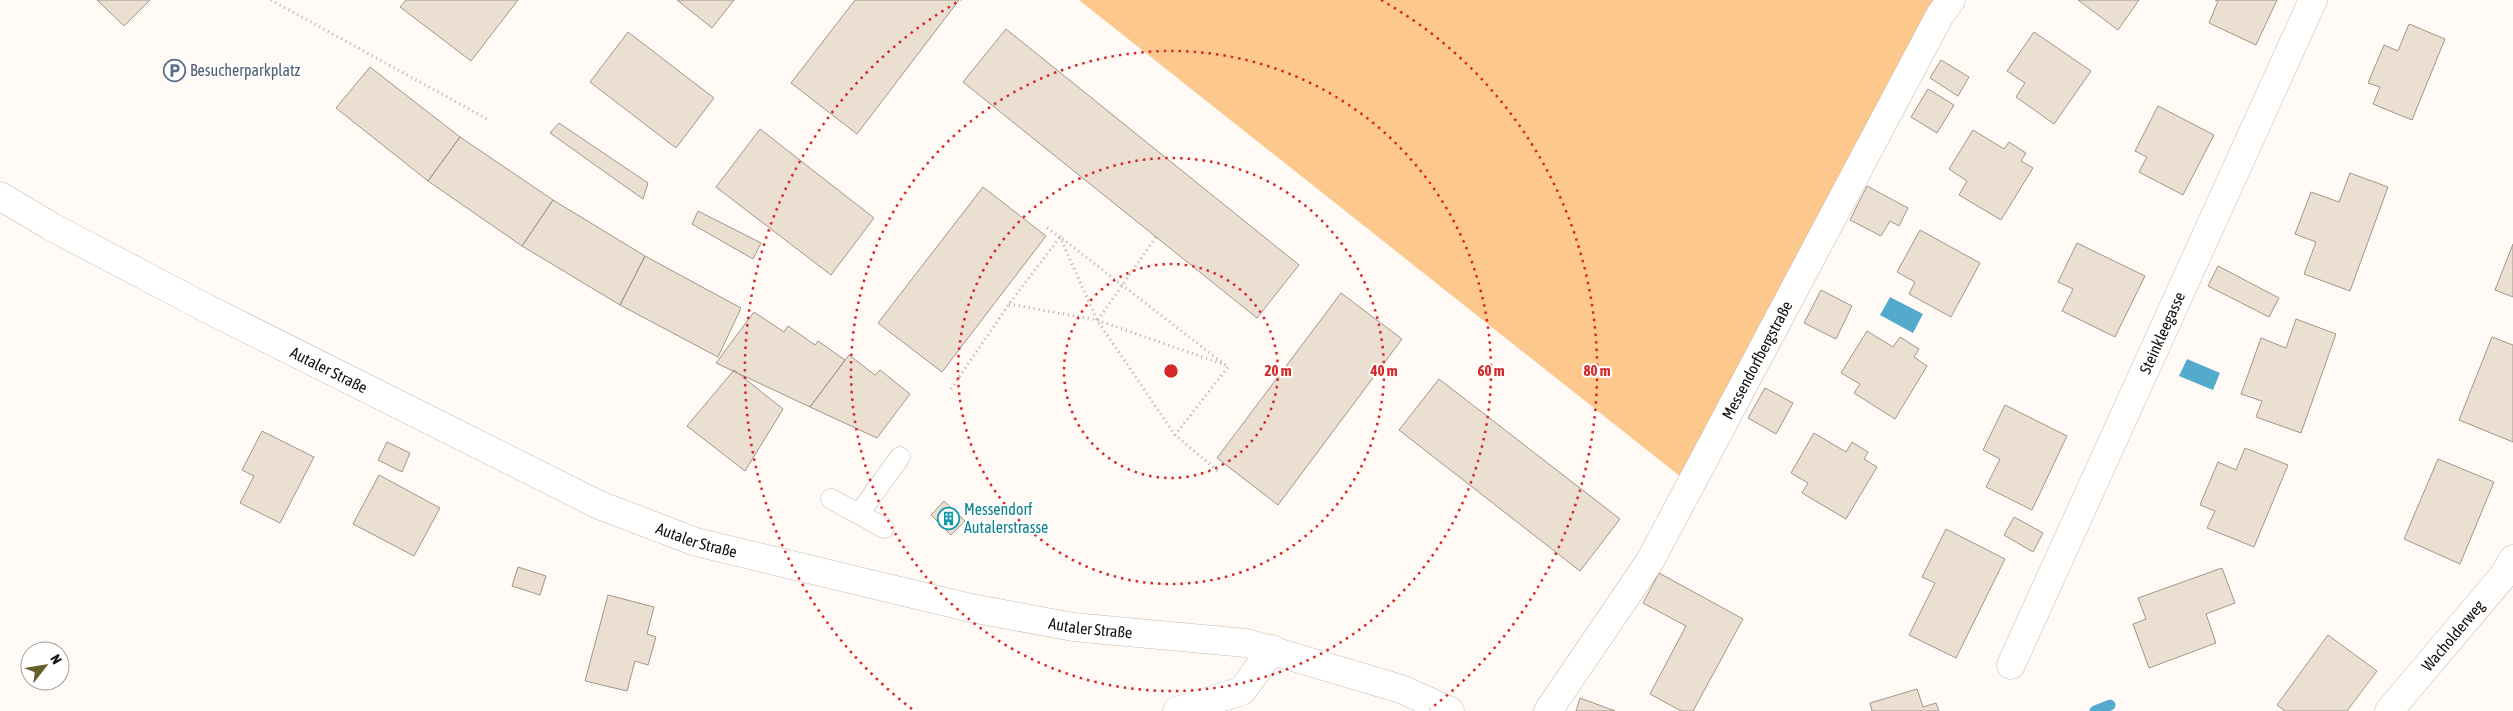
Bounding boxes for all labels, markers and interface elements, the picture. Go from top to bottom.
parking icon: Besucherparkplatz [162,58,186,82]
place label: Besucherparkplatz [190,61,301,80]
street label: Steinkleegasse [2136,289,2188,376]
street label: Messendorfbergstraße [1718,298,1796,422]
street label: Autaler Straße [287,343,370,396]
centre of rings [1162,362,1180,380]
text: 20 m [1265,362,1292,379]
text: 40 m [1370,362,1398,379]
text: 60 m [1478,362,1505,379]
text: 80 m [1584,362,1611,379]
place label: Messendorf Autalerstrasse [964,500,1048,536]
building icon: Messendorf Autalerstrasse [936,506,960,530]
street label: Autaler Straße [654,519,739,561]
street label: Wacholderweg [2418,596,2489,674]
street label: Autaler Straße [1047,614,1133,641]
north arrow [20,641,70,691]
text: N [47,652,65,667]

